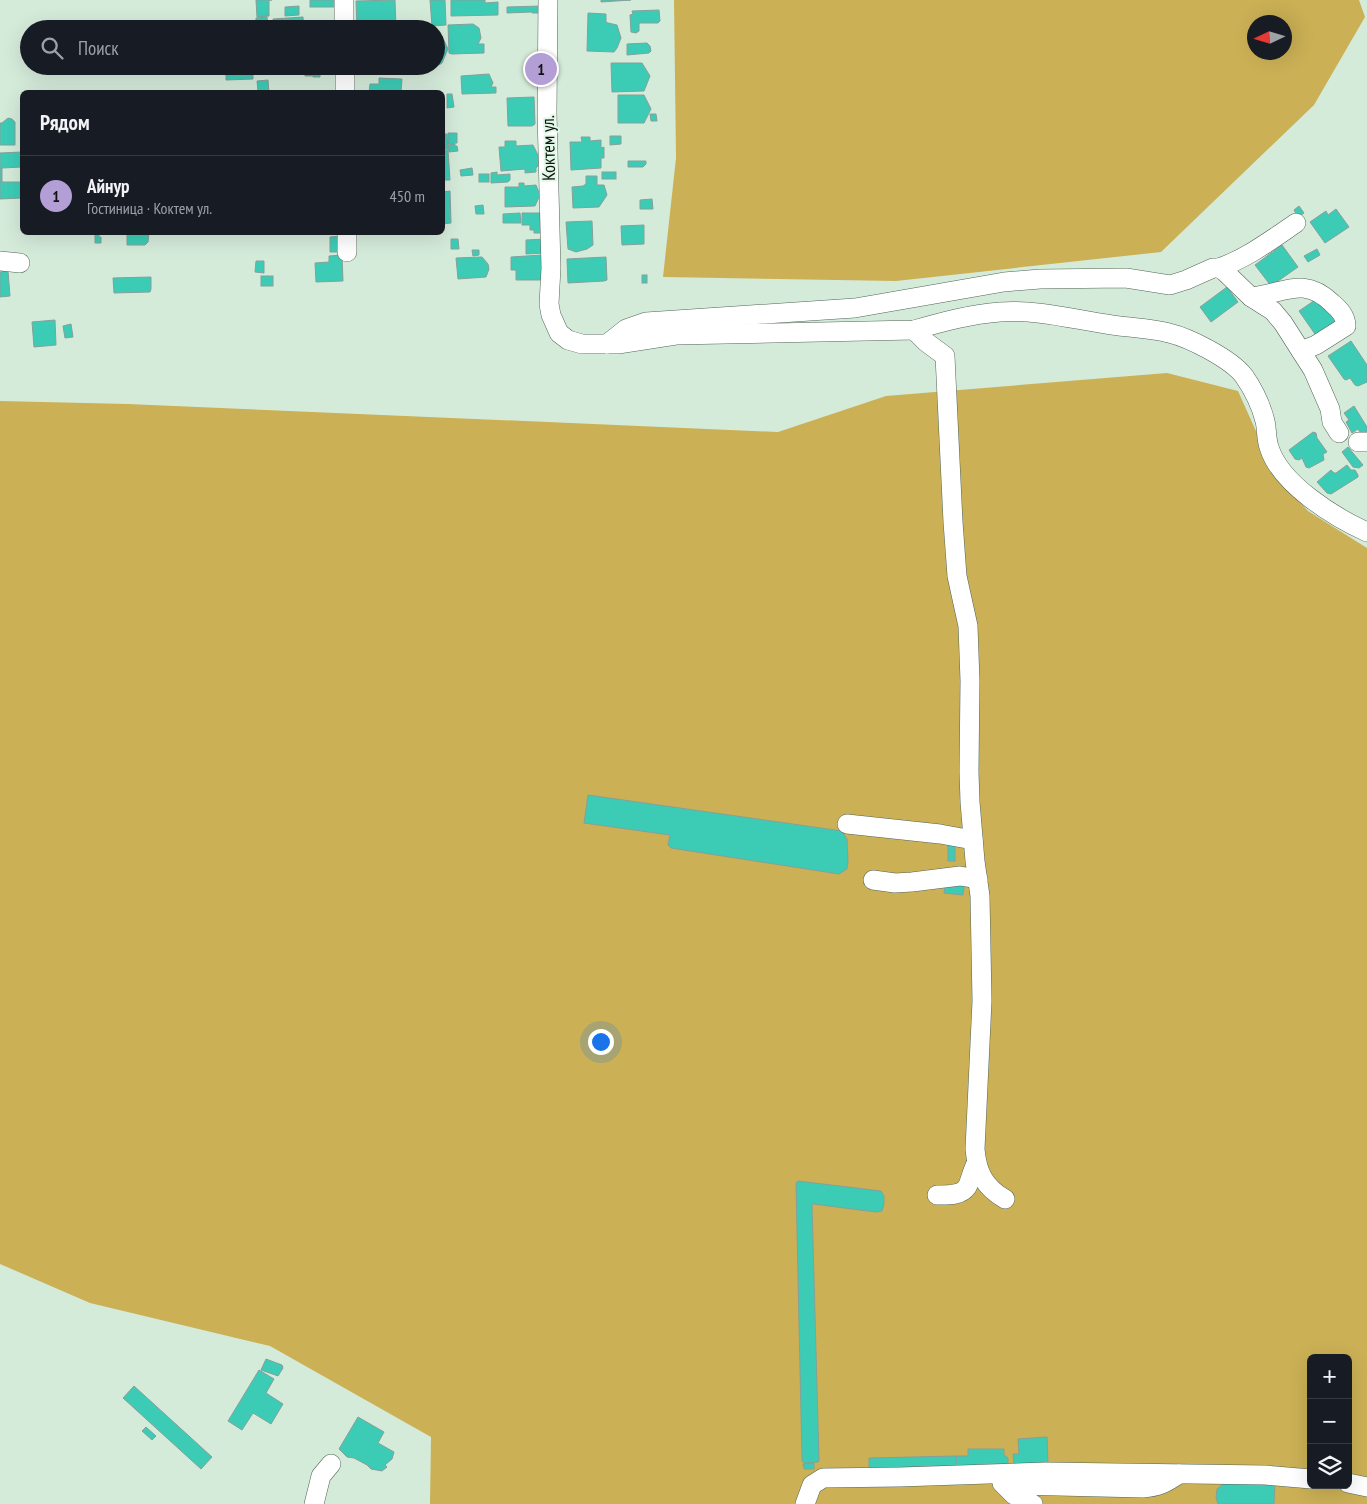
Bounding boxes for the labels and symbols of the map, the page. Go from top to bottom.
north arrow [1247,15,1292,60]
pin: 1 [525,50,557,88]
street label: Коктем ул. [536,115,560,181]
your location [588,1029,614,1055]

